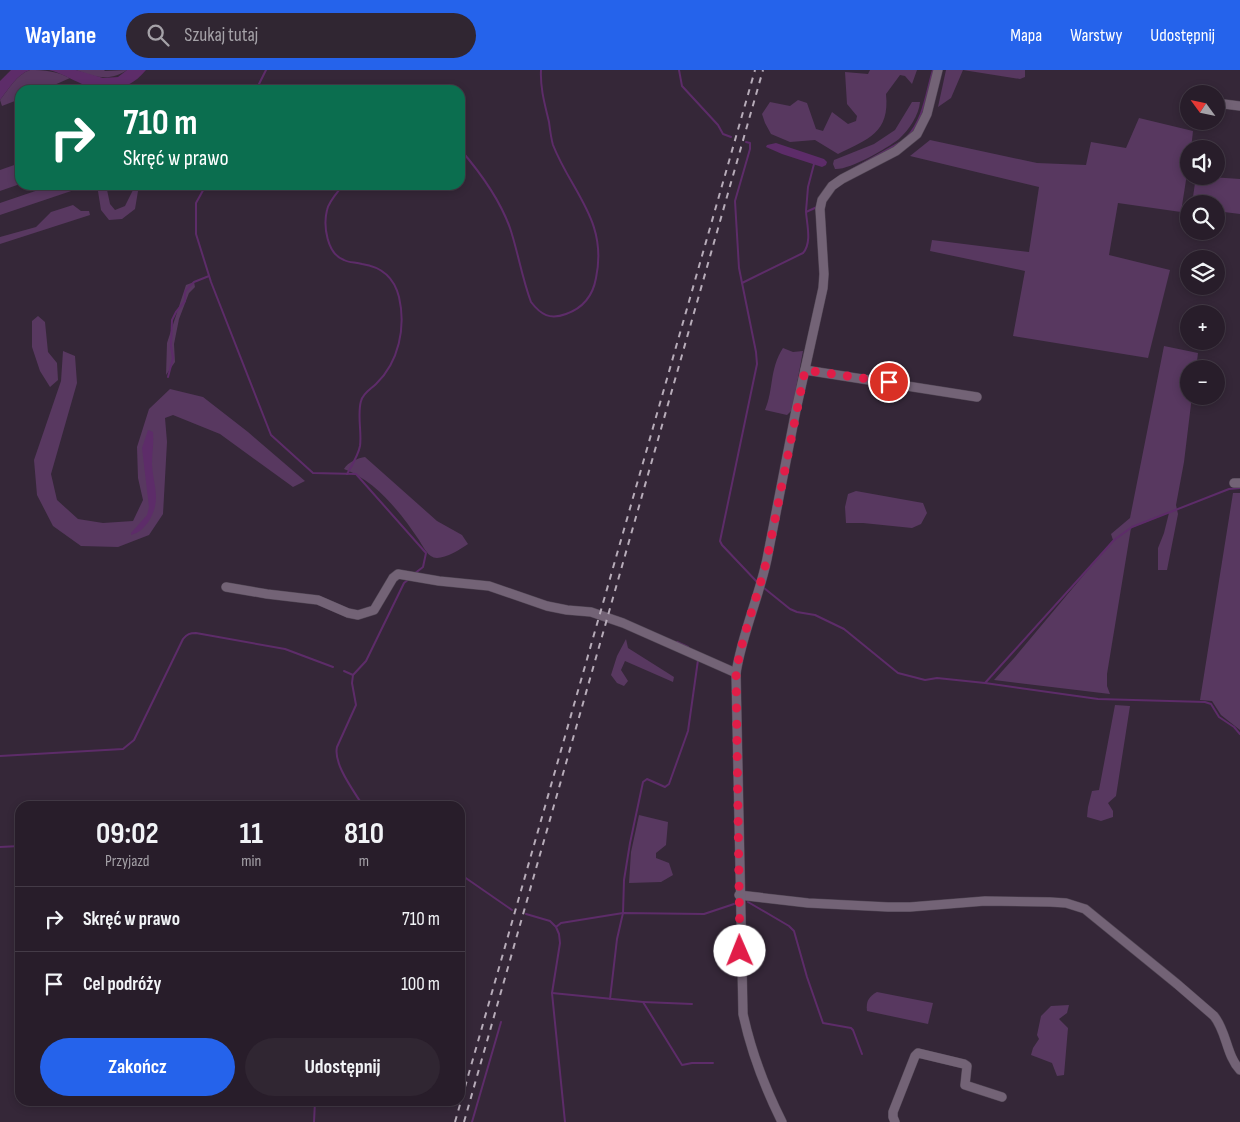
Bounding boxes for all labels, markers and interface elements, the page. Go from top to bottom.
search box [126,13,476,58]
text: Waylane [25,21,96,50]
icon: search [144,21,172,49]
text: Szukaj tutaj [184,24,258,47]
text: Mapa [1010,25,1042,46]
text: Warstwy [1070,25,1122,46]
text: Udostępnij [1150,25,1215,46]
north arrow [1180,85,1225,130]
map controls [1180,85,1225,405]
text: 710 m [123,102,197,145]
icon: right [40,105,105,170]
button: sound [1180,140,1225,185]
text: Skręć w prawo [123,145,229,172]
button: search [1180,195,1225,240]
button: layers [1180,250,1225,295]
button: + [1180,305,1225,350]
button: − [1180,360,1225,405]
pin [868,361,910,403]
icon: arrive [875,368,903,396]
text: 09:02 [96,816,159,852]
text: 11 [239,816,263,852]
text: 810 [344,816,384,852]
text: Przyjazd [105,852,150,871]
text: min [241,852,261,871]
text: m [359,852,369,871]
icon: right [40,905,68,933]
text: Skręć w prawo [83,908,180,931]
text: 710 m [402,908,440,931]
position arrow [713,924,765,976]
icon: arrive [40,970,68,998]
text: Cel podróży [83,973,161,996]
text: 100 m [401,973,440,996]
button: Zakończ [40,1038,235,1096]
button: Udostępnij [245,1038,440,1096]

